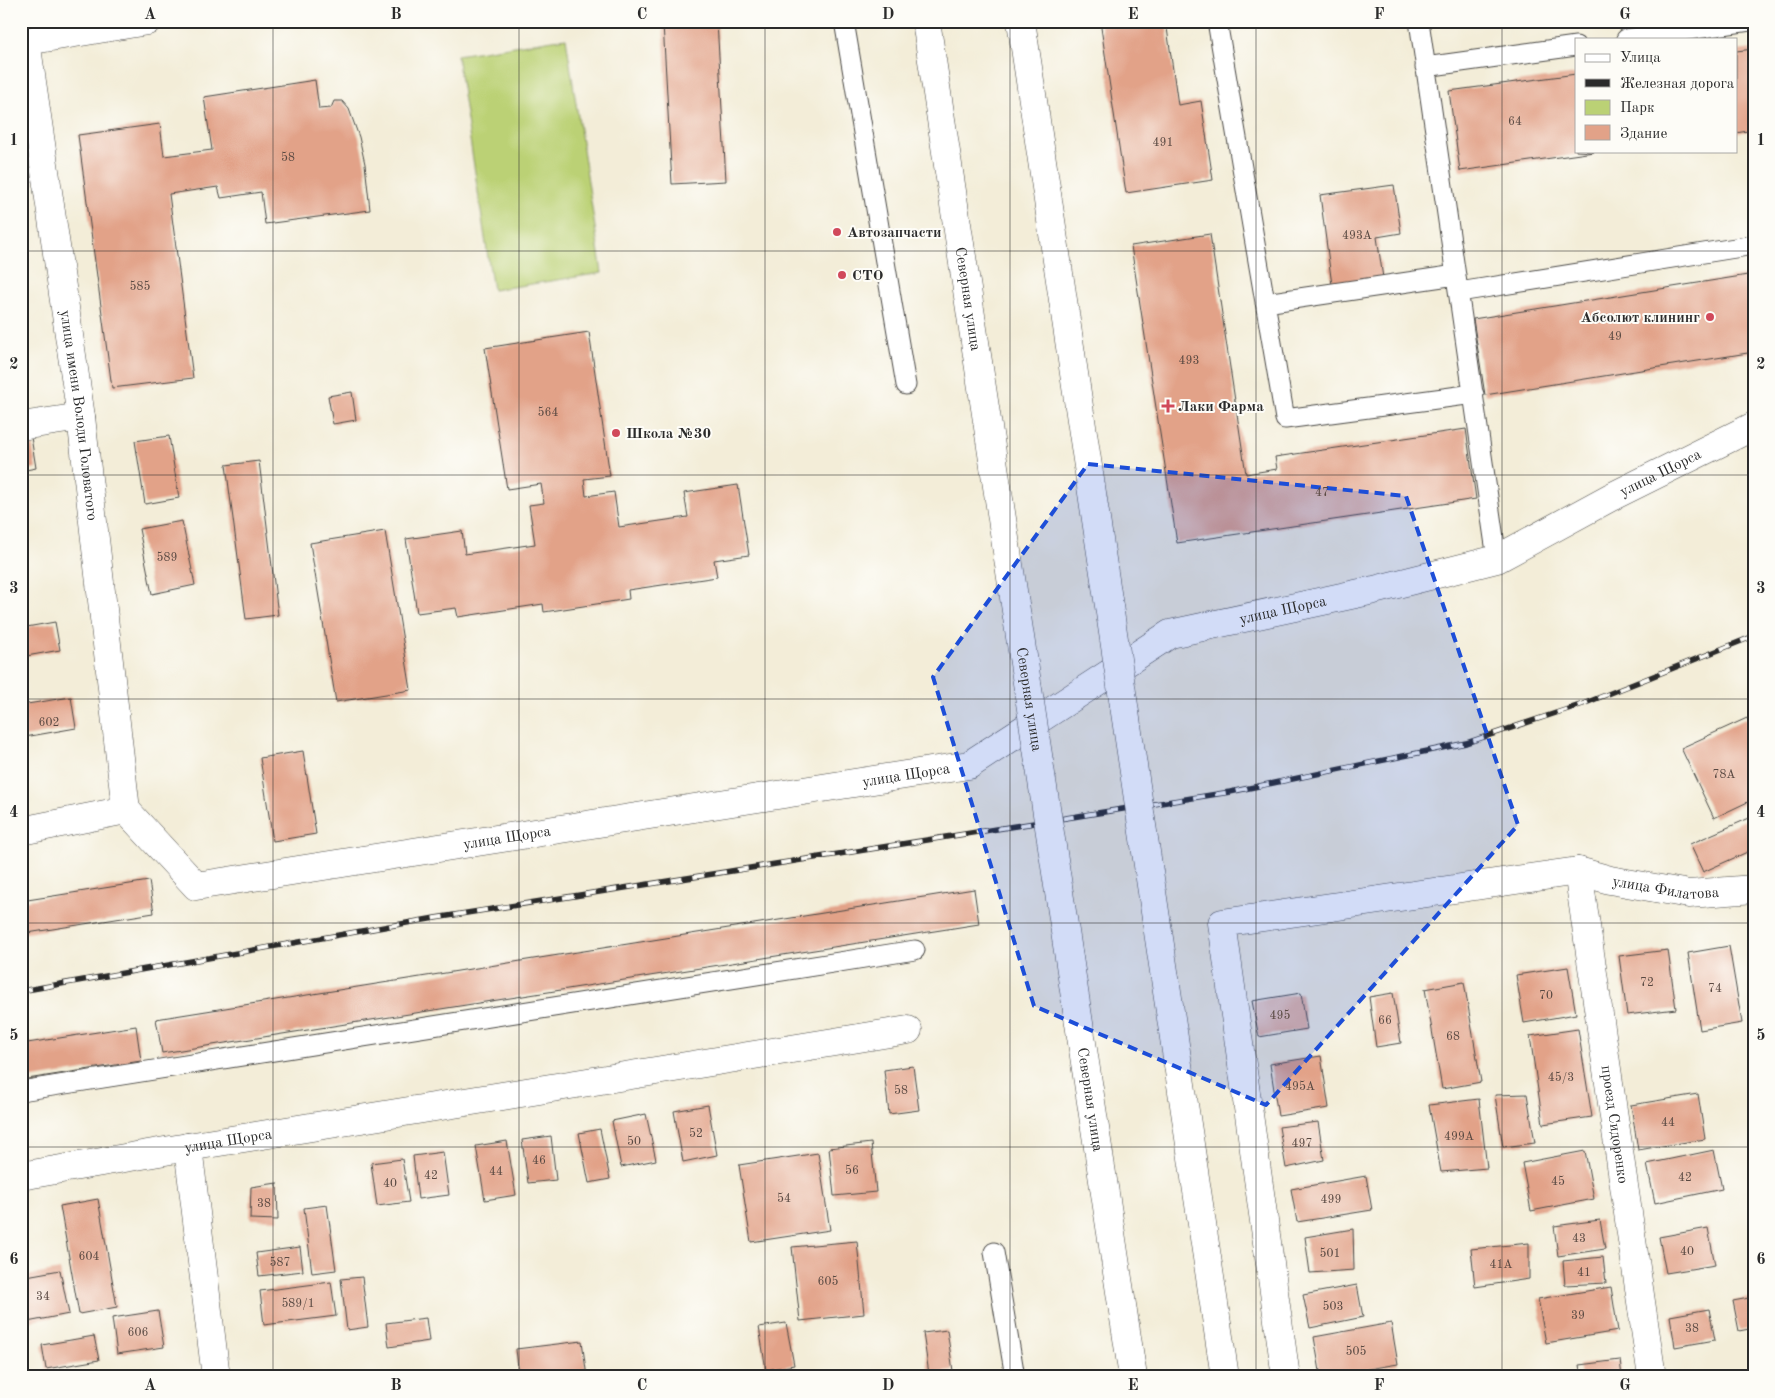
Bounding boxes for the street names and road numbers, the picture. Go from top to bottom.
street label: Северная улица [952,246,982,353]
street label: улица имени Володи Головатого [56,309,99,522]
street label: улица Щорса [1618,447,1704,500]
street label: улица Щорса [1238,594,1328,628]
street label: Северная улица [1013,646,1043,753]
street label: улица Щорса [861,762,952,791]
street label: улица Щорса [462,824,553,853]
street label: улица Филатова [1611,875,1720,903]
street label: Северная улица [1074,1047,1105,1153]
street label: проезд Сидоренко [1598,1064,1630,1185]
street label: улица Щорса [183,1127,274,1157]

